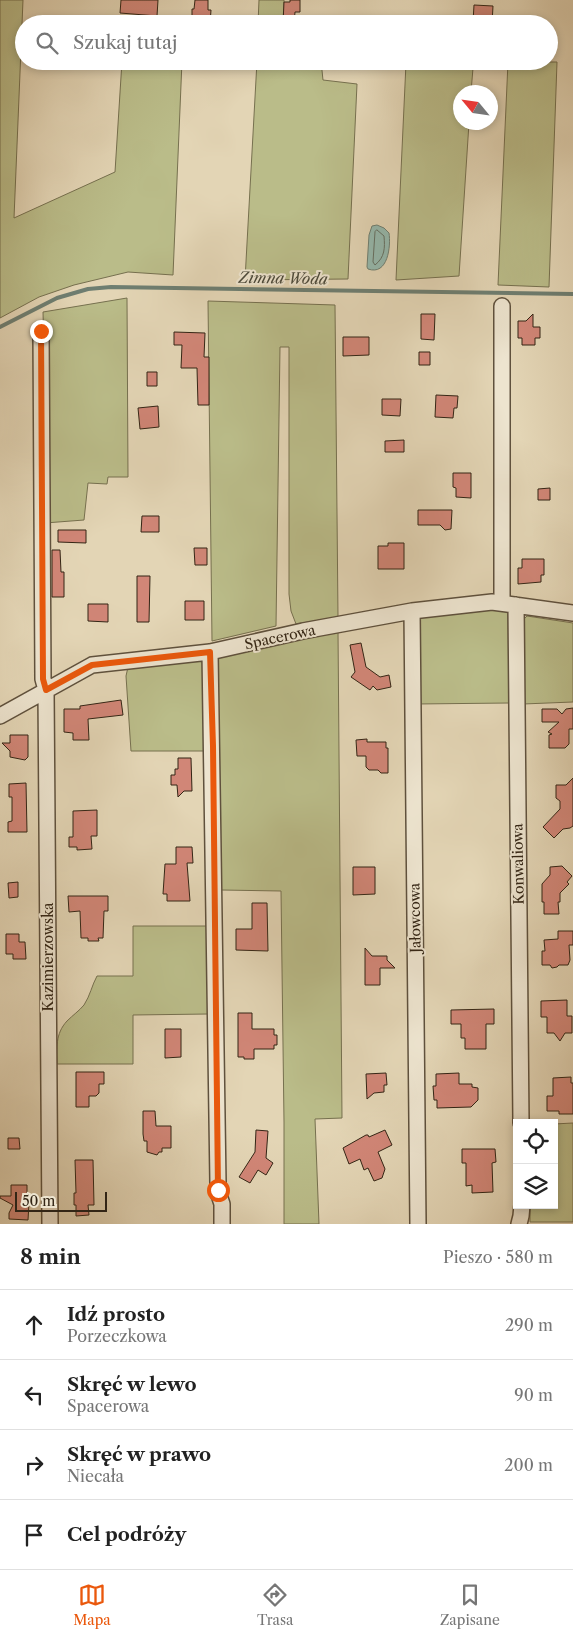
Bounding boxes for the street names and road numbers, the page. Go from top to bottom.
street label: Spacerowa [243,621,318,653]
street label: Konwaliowa [508,823,528,905]
street label: Jałowcowa [405,882,425,955]
street label: Kazimierzowska [39,902,57,1011]

